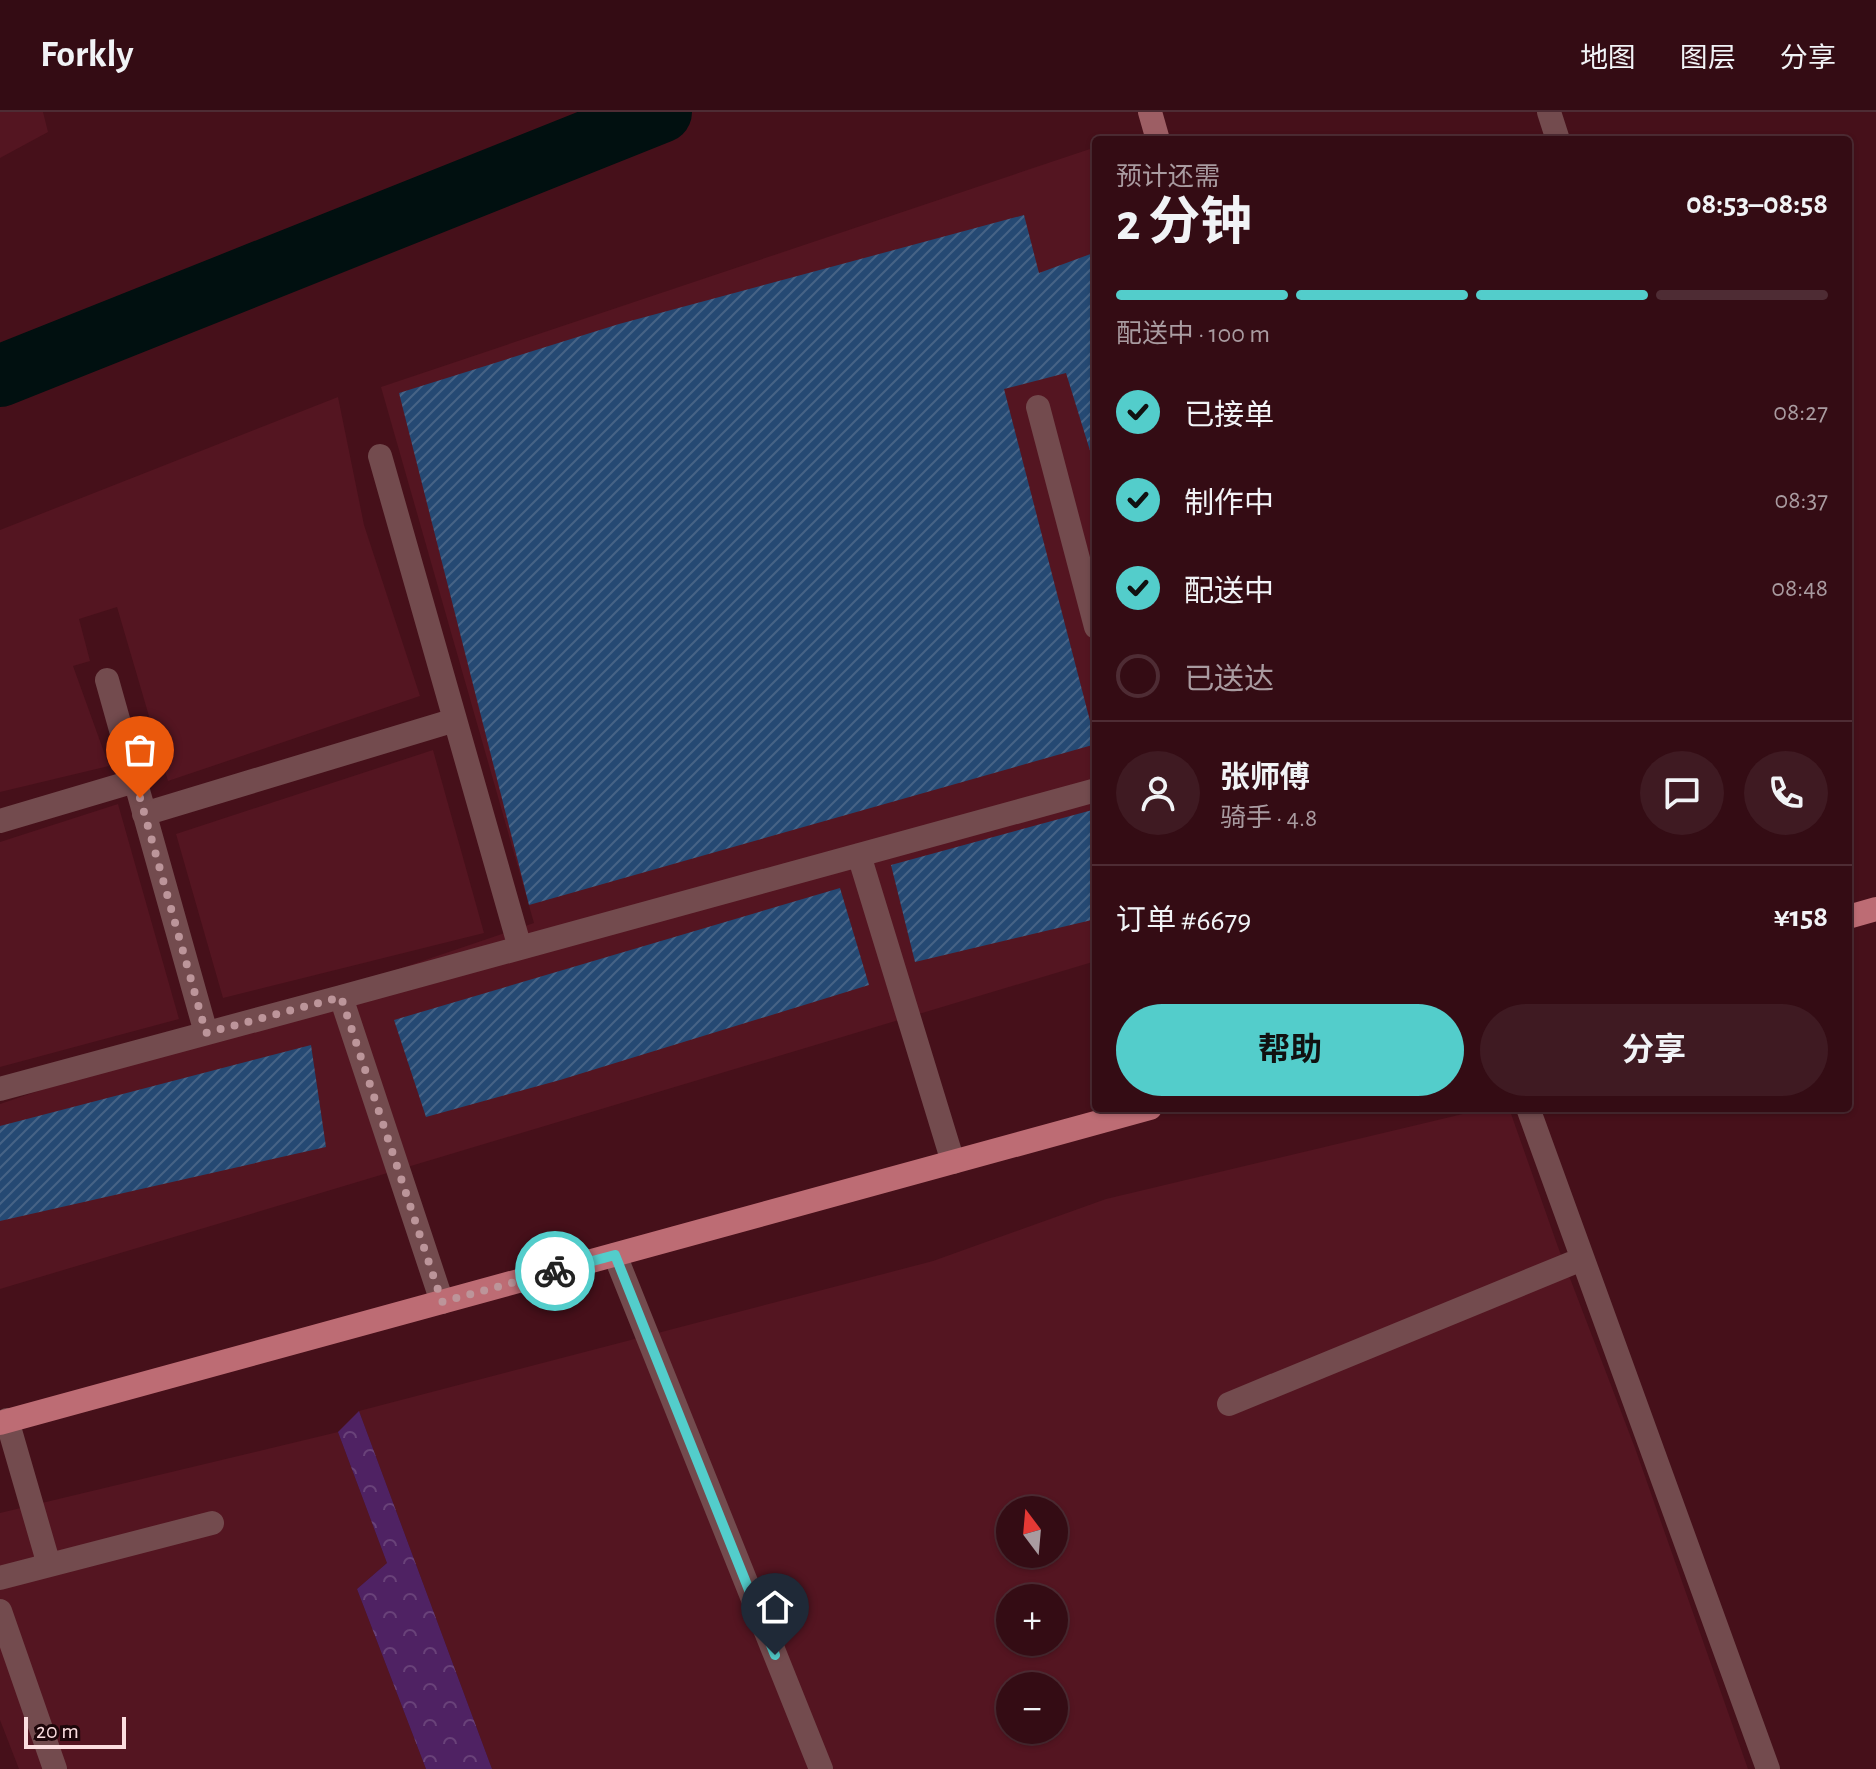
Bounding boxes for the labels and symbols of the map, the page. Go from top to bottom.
pin [106,716,174,798]
courier [515,1231,595,1311]
north arrow [996,1496,1068,1568]
pin [741,1573,809,1655]
scale bar [24,1713,126,1749]

